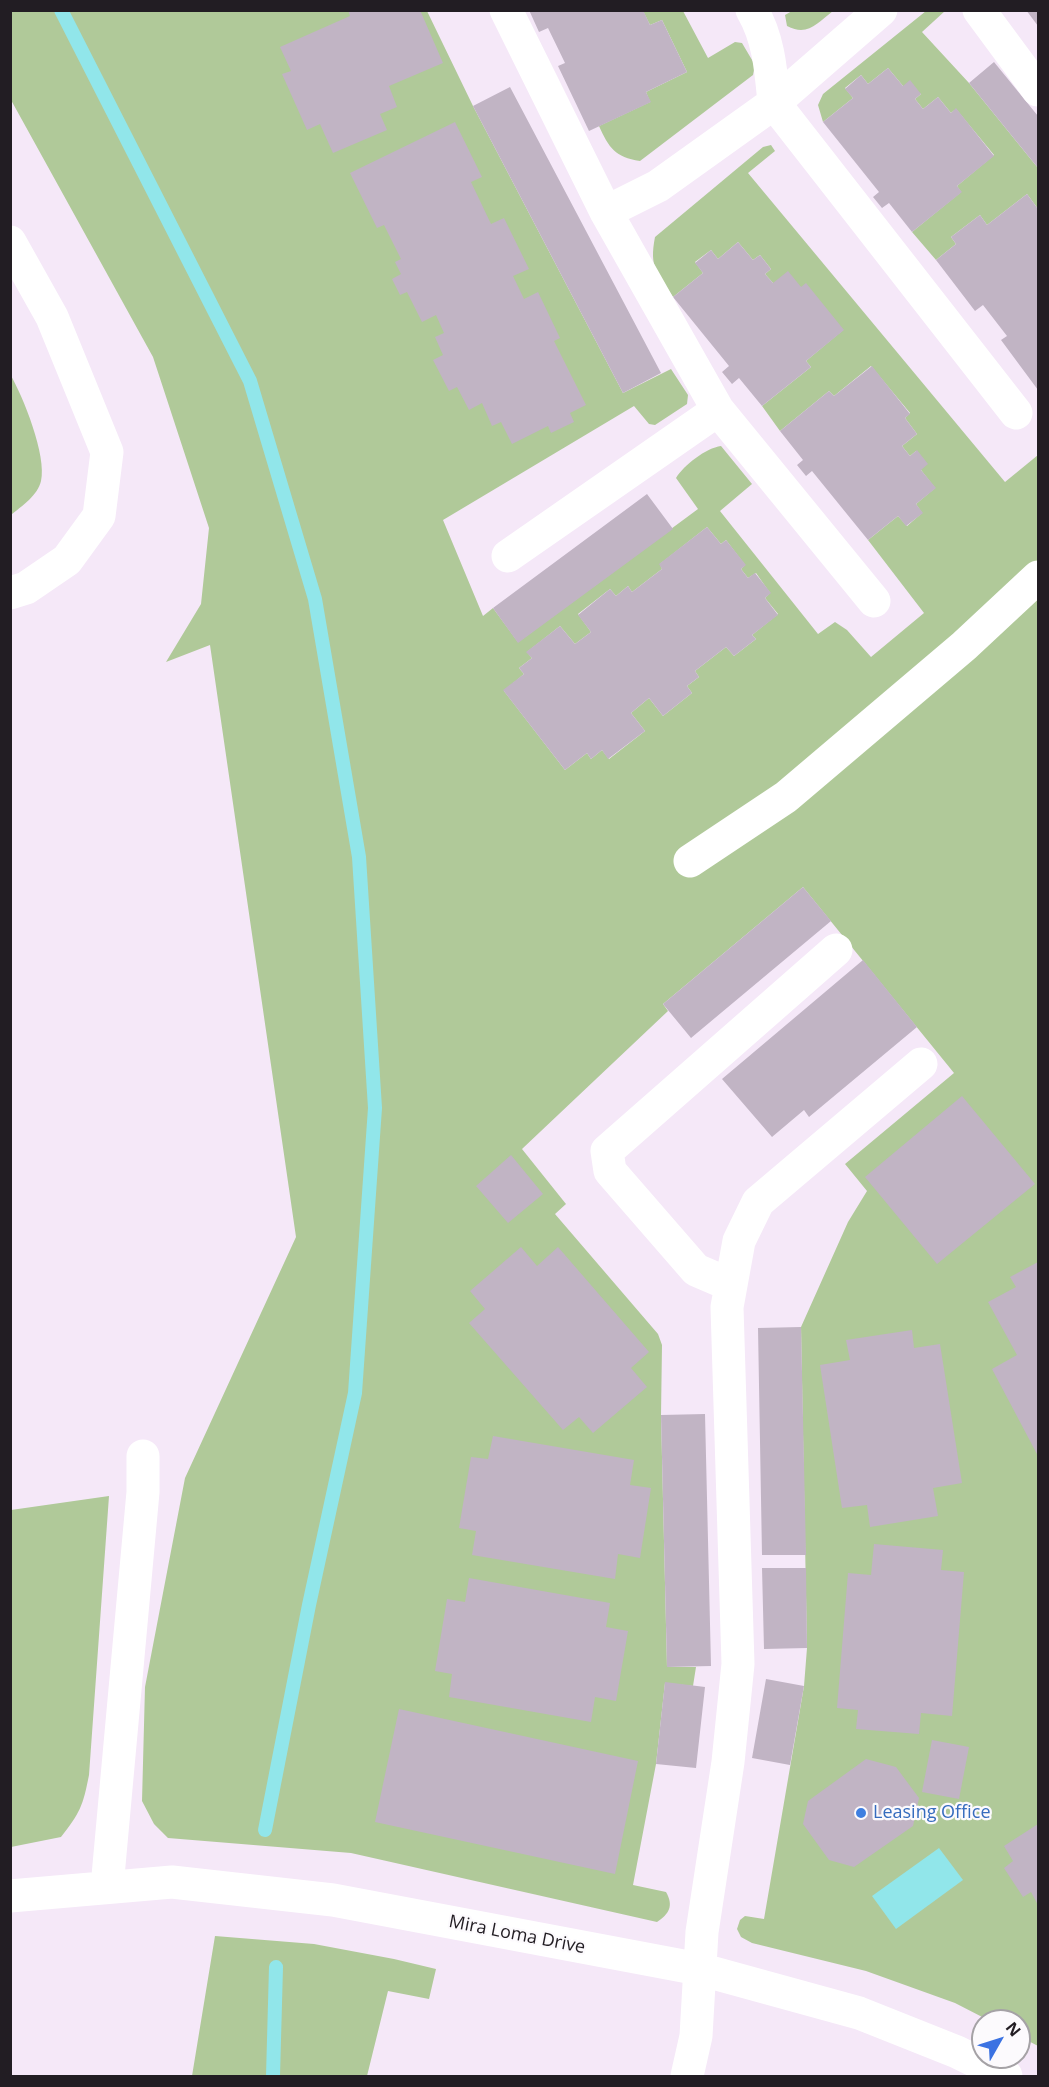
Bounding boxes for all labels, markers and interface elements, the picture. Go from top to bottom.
place label: Leasing Office [873,1802,990,1824]
marker: Leasing Office [854,1806,868,1820]
street label: Mira Loma Drive [447,1911,587,1959]
north arrow [971,2009,1031,2069]
text: N [1001,2017,1026,2041]

